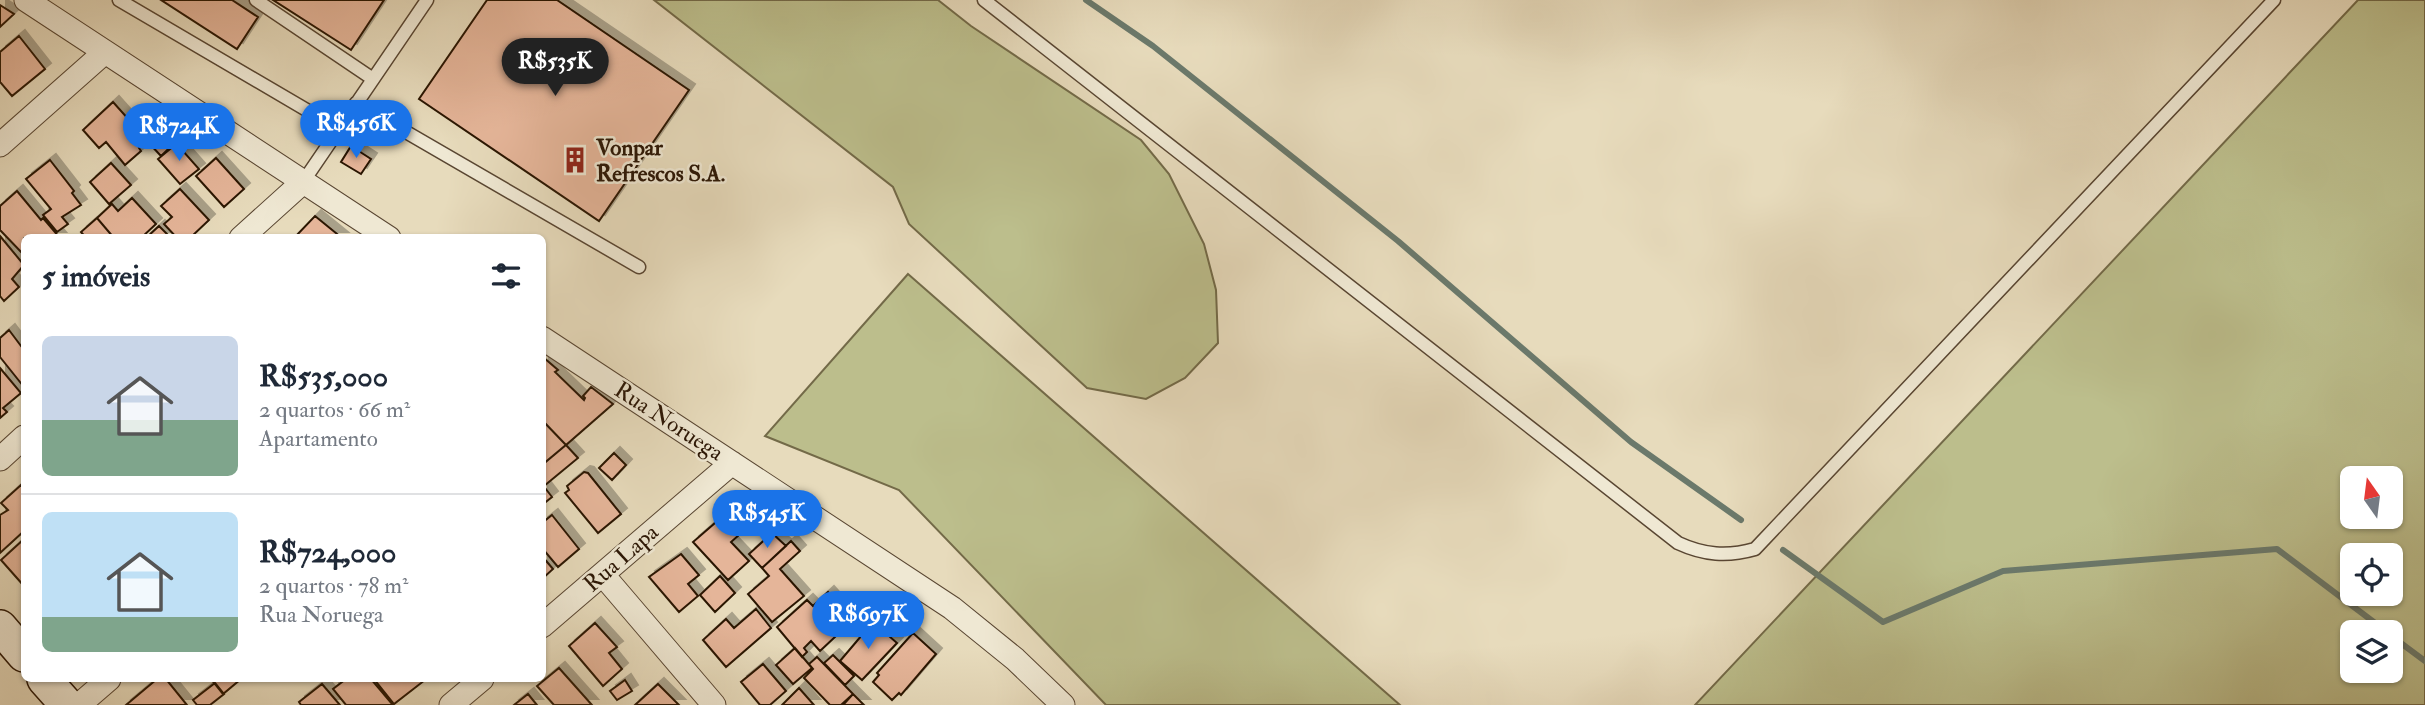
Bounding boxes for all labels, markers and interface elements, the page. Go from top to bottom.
pin: R$535K [498,38,612,98]
text: R$535K [518,46,592,75]
pin: R$456K [299,100,413,160]
pin: R$724K [122,104,236,163]
text: R$456K [316,108,396,137]
text: R$724K [139,111,219,140]
place label: Vonpar Refrescos S.A. [595,133,725,188]
building icon: Vonpar Refrescos S.A. [560,145,590,175]
icon: filters [487,257,525,295]
text: 5 imóveis [42,258,150,295]
text: R$535,000 [259,358,388,395]
icon: home [98,364,182,448]
street label: Rua Noruega [609,375,730,467]
text: 2 quartos · 66 m² [259,395,410,424]
text: Apartamento [259,424,378,453]
north arrow [2340,466,2403,528]
map controls [2340,466,2403,683]
pin: R$545K [710,490,824,550]
text: R$545K [728,498,806,527]
street label: Rua Lapa [578,517,665,599]
text: R$724,000 [259,534,397,571]
icon: home [98,540,182,624]
button: locate [2340,543,2403,606]
text: 2 quartos · 78 m² [259,571,408,600]
pin: R$697K [811,592,925,651]
text: R$697K [828,599,908,628]
text: Rua Noruega [259,600,383,629]
button: layers [2340,620,2403,683]

